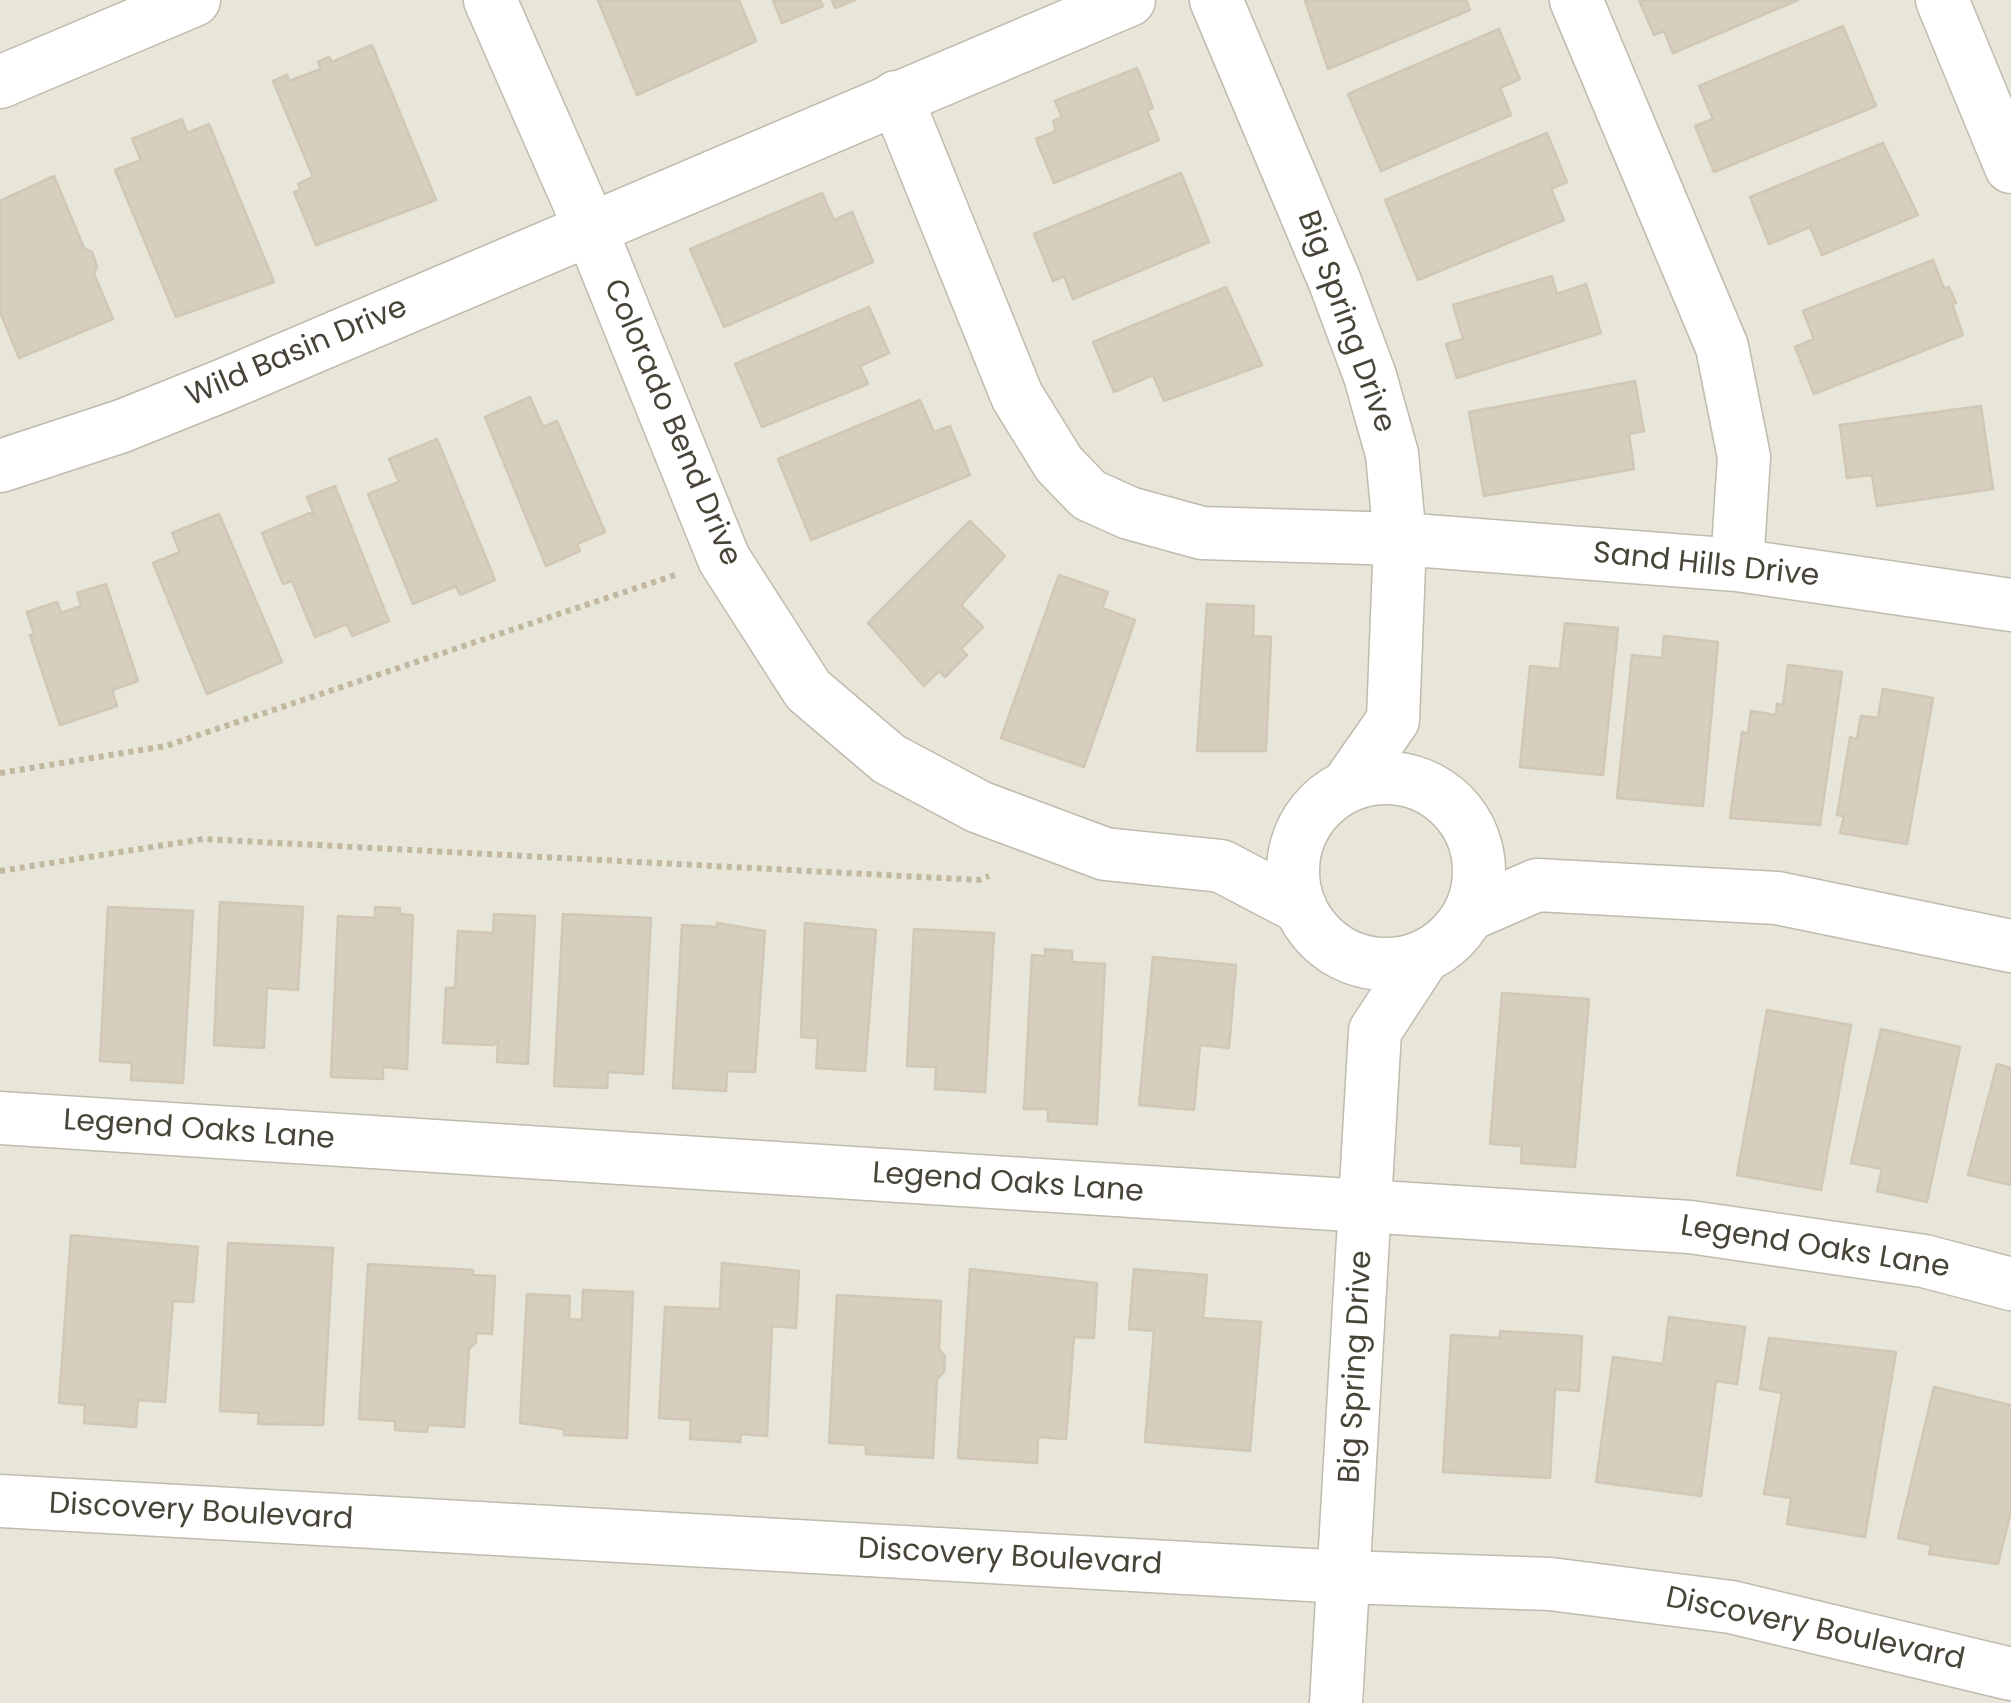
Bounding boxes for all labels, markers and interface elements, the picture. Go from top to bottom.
street label: Big Spring Drive [1288,206,1402,438]
street label: Colorado Bend Drive [594,274,748,572]
street label: Wild Basin Drive [181,290,413,416]
street label: Sand Hills Drive [1591,536,1821,596]
street label: Legend Oaks Lane [62,1104,336,1158]
street label: Legend Oaks Lane [871,1157,1145,1211]
street label: Legend Oaks Lane [1678,1209,1952,1287]
street label: Big Spring Drive [1333,1250,1381,1484]
street label: Discovery Boulevard [48,1487,354,1539]
street label: Discovery Boulevard [857,1532,1163,1584]
street label: Discovery Boulevard [1662,1581,1968,1679]

